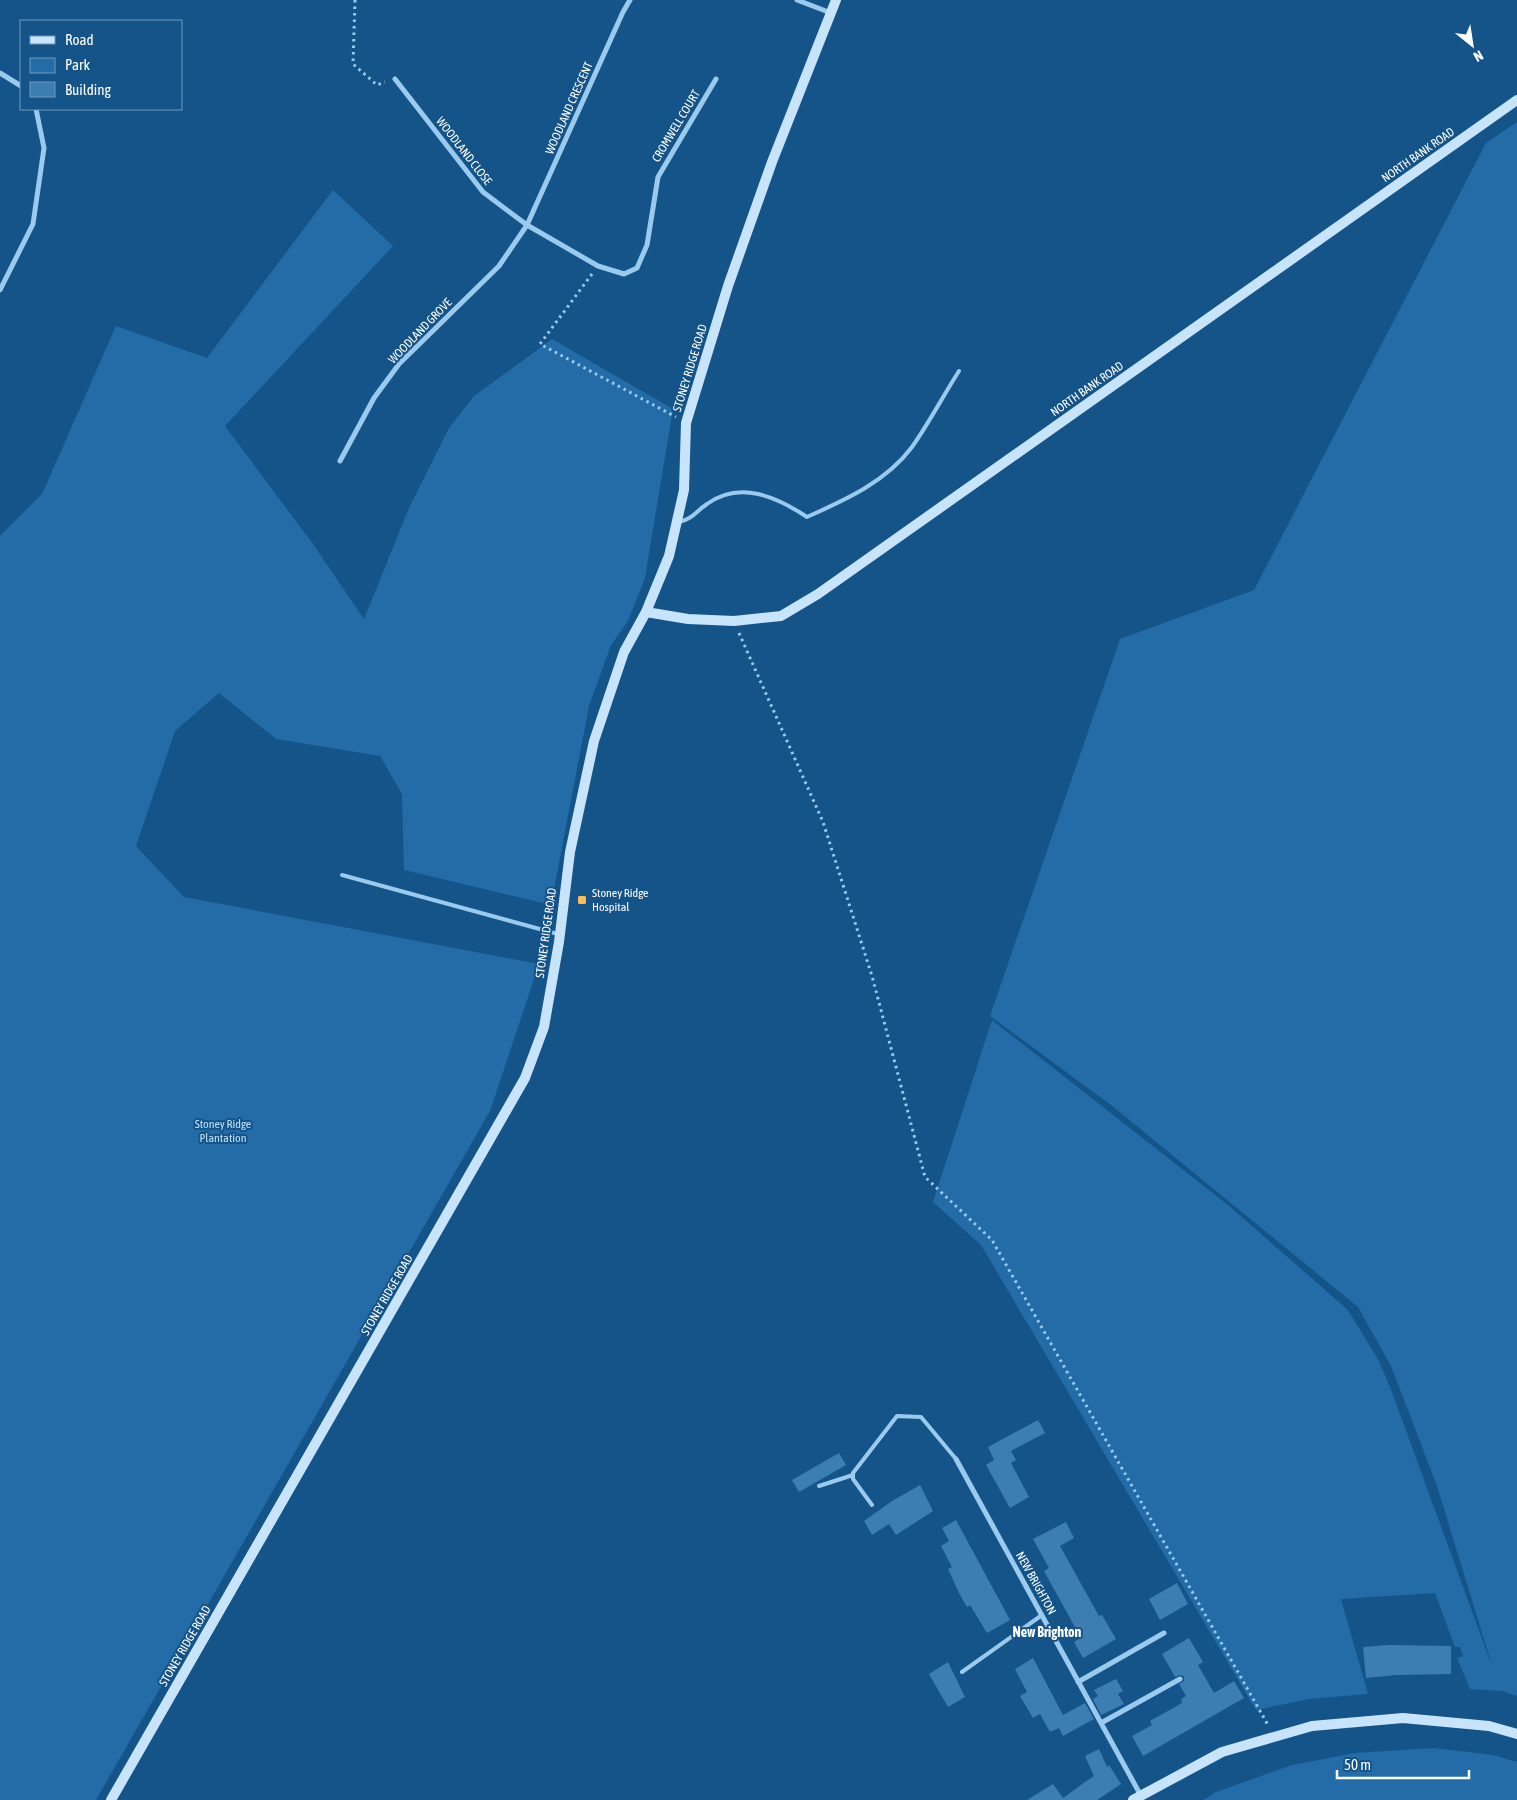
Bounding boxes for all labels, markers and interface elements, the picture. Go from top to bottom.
legend [20,20,182,110]
north arrow [1447,20,1497,70]
text: Road [65,31,94,48]
text: N [1471,47,1486,65]
text: Park [65,56,90,73]
street label: WOODLAND CRESCENT [542,59,596,156]
text: Building [65,81,111,98]
street label: CROMWELL COURT [649,87,703,165]
street label: WOODLAND CLOSE [433,114,495,188]
street label: NORTH BANK ROAD [1379,125,1457,185]
street label: WOODLAND GROVE [385,295,455,367]
street label: STONEY RIDGE ROAD [670,322,710,413]
street label: NORTH BANK ROAD [1048,359,1126,419]
place label: Stoney Ridge Hospital [592,886,649,914]
street label: STONEY RIDGE ROAD [533,887,559,979]
marker: Stoney Ridge Hospital [576,894,588,906]
park label: Stoney Ridge Plantation [195,1117,251,1145]
street label: STONEY RIDGE ROAD [358,1252,416,1338]
street label: NEW BRIGHTON [1013,1549,1059,1617]
street label: STONEY RIDGE ROAD [156,1603,214,1689]
district label: New Brighton [1013,1624,1082,1640]
scale bar [1337,1748,1470,1780]
text: 50 m [1344,1756,1371,1773]

